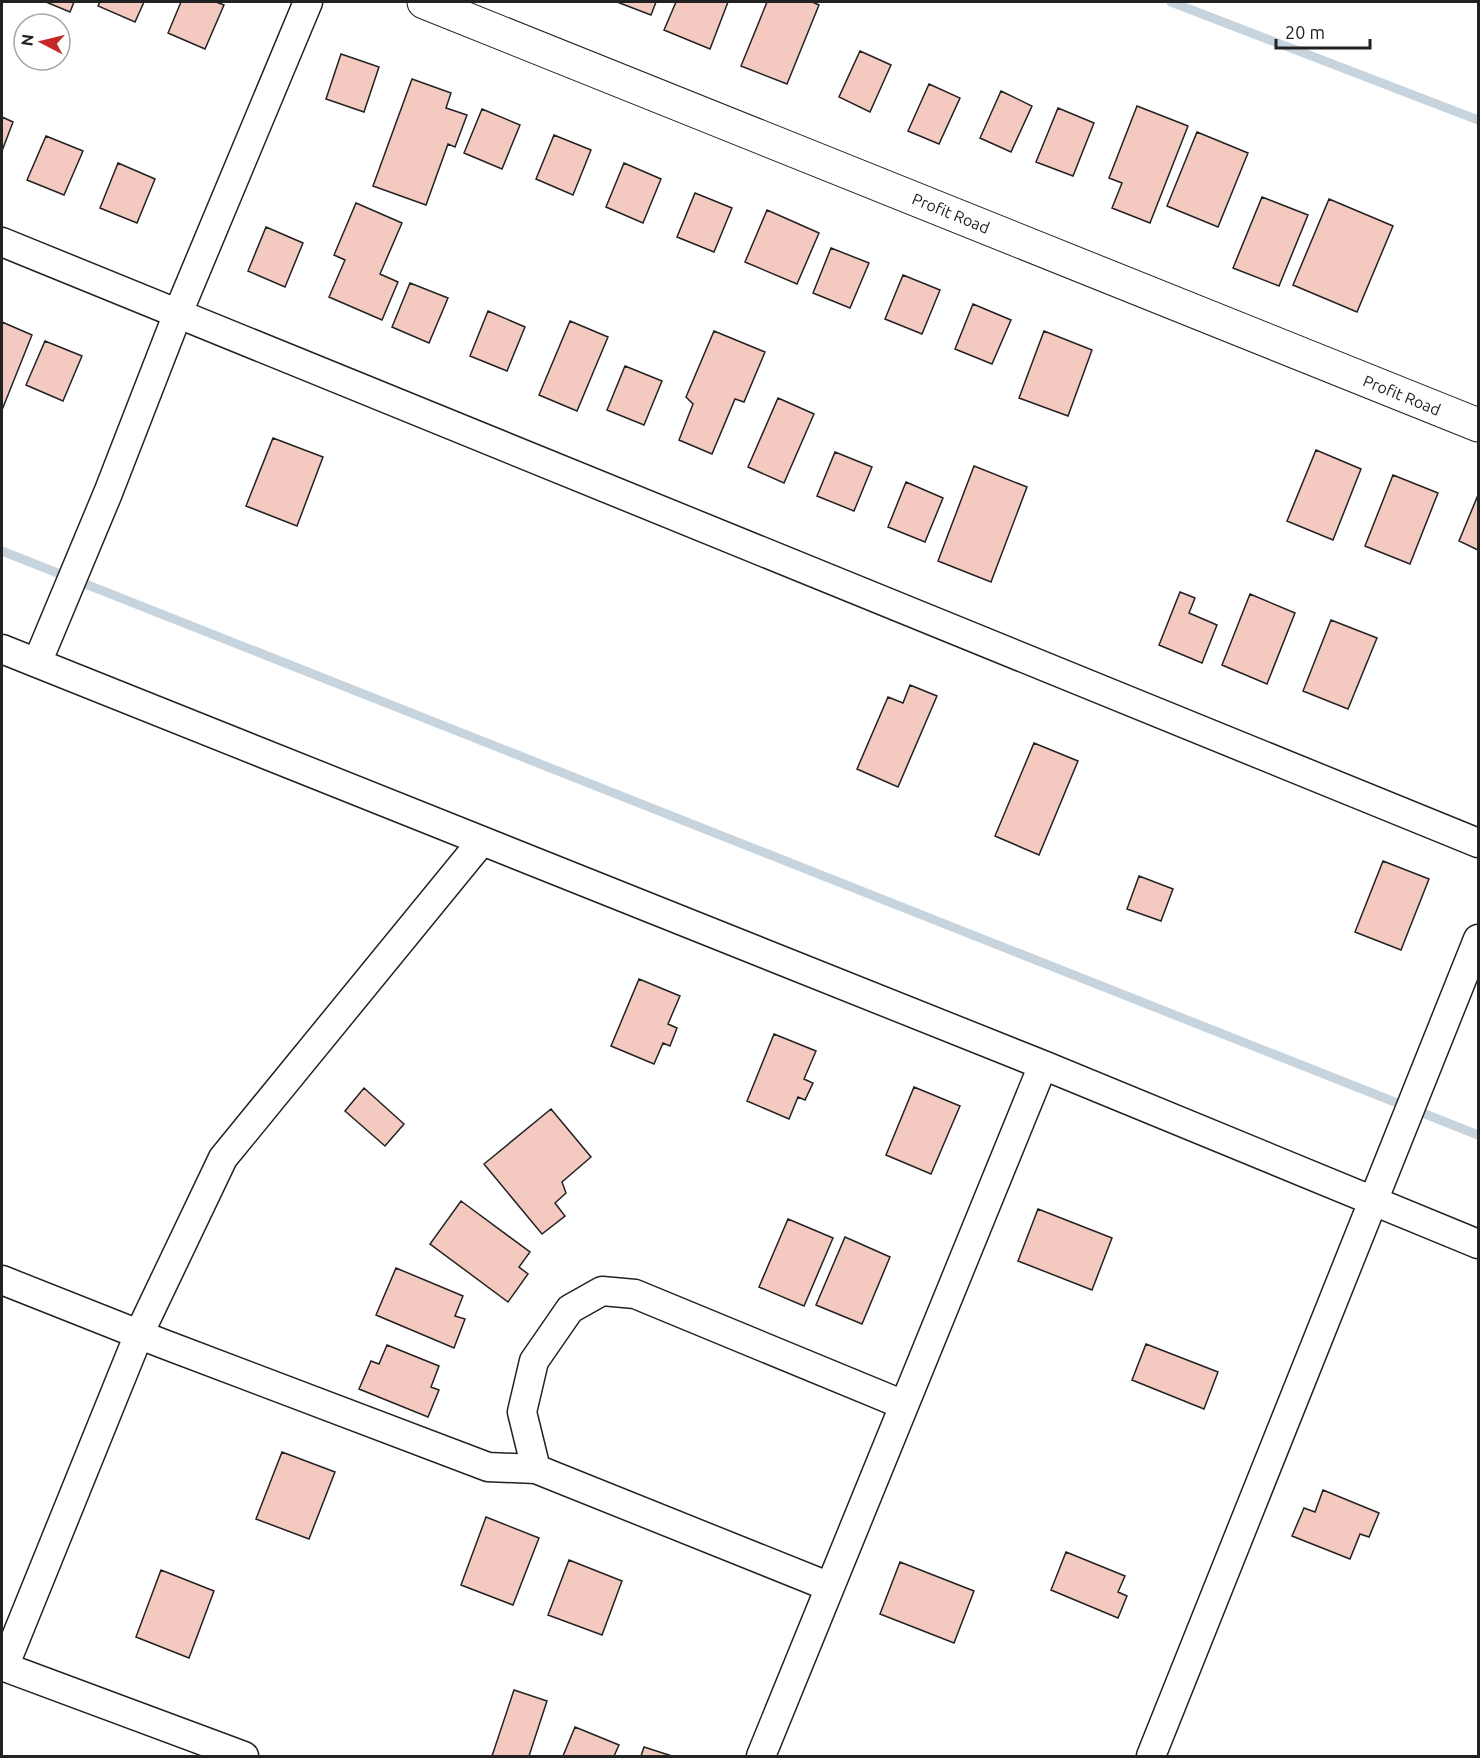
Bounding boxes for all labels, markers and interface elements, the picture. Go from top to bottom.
north arrow [12,12,72,72]
scale bar [1276,12,1370,50]
text: 20 m [1285,22,1325,42]
text: N [17,33,37,47]
street label: Profit Road [910,189,992,237]
street label: Profit Road [1361,371,1443,419]

